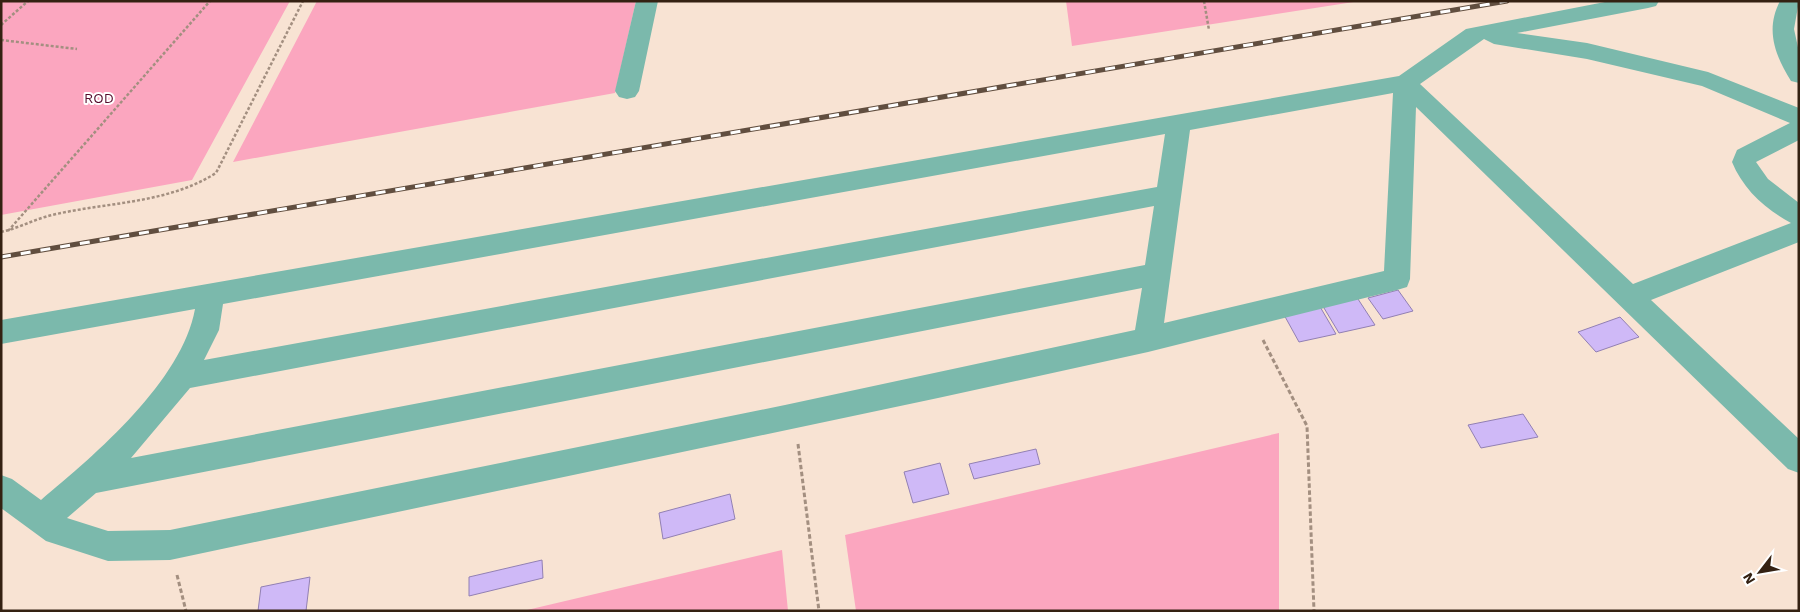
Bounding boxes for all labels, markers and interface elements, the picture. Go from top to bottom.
park label: ROD [84,90,114,106]
north arrow [1735,547,1785,597]
text: N [1739,570,1758,587]

